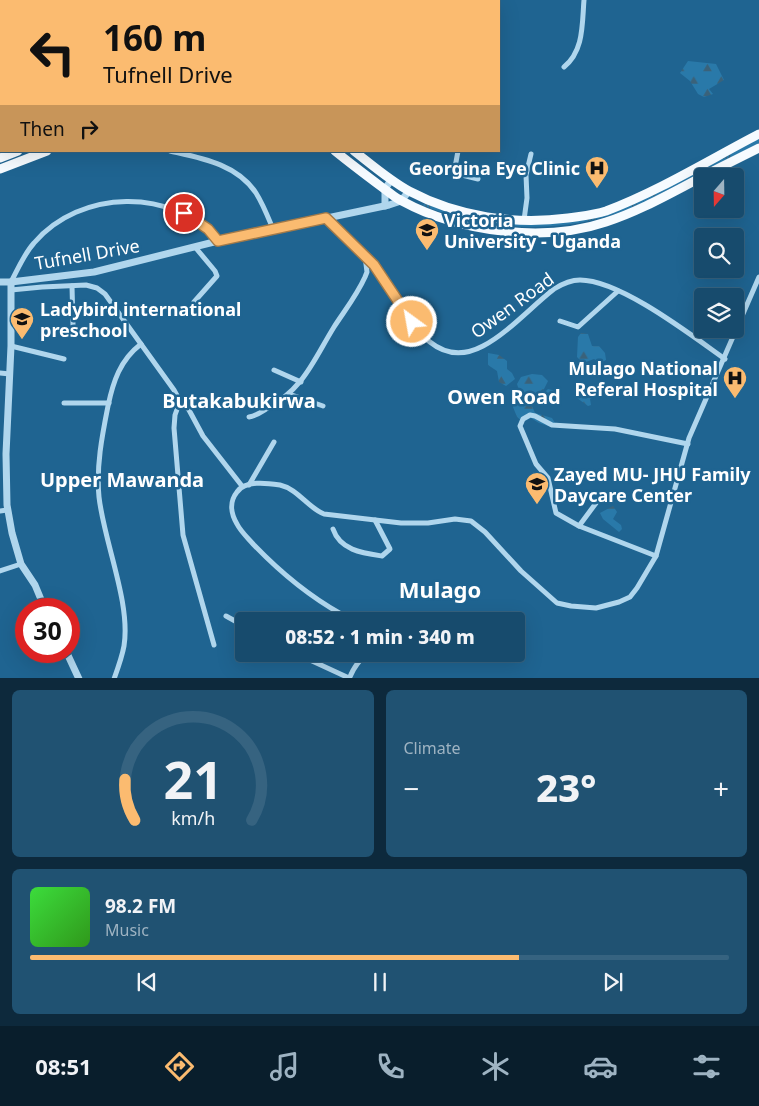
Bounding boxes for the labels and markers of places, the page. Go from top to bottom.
hospital icon: Georgina Eye Clinic [584,155,610,189]
place label: Georgina Eye Clinic [409,156,580,180]
pin [163,192,205,234]
place label: Victoria University - Uganda [444,208,621,253]
school or university icon: Victoria University - Uganda [414,217,440,251]
place label: Ladybird international preschool [40,297,241,342]
school or university icon: Ladybird international preschool [9,306,35,340]
place label: Mulago National Referal Hospital [568,356,718,401]
hospital icon: Mulago National Referal Hospital [722,365,748,399]
place label: Zayed MU- JHU Family Daycare Center [554,462,751,507]
school or university icon: Zayed MU- JHU Family Daycare Center [524,471,550,505]

